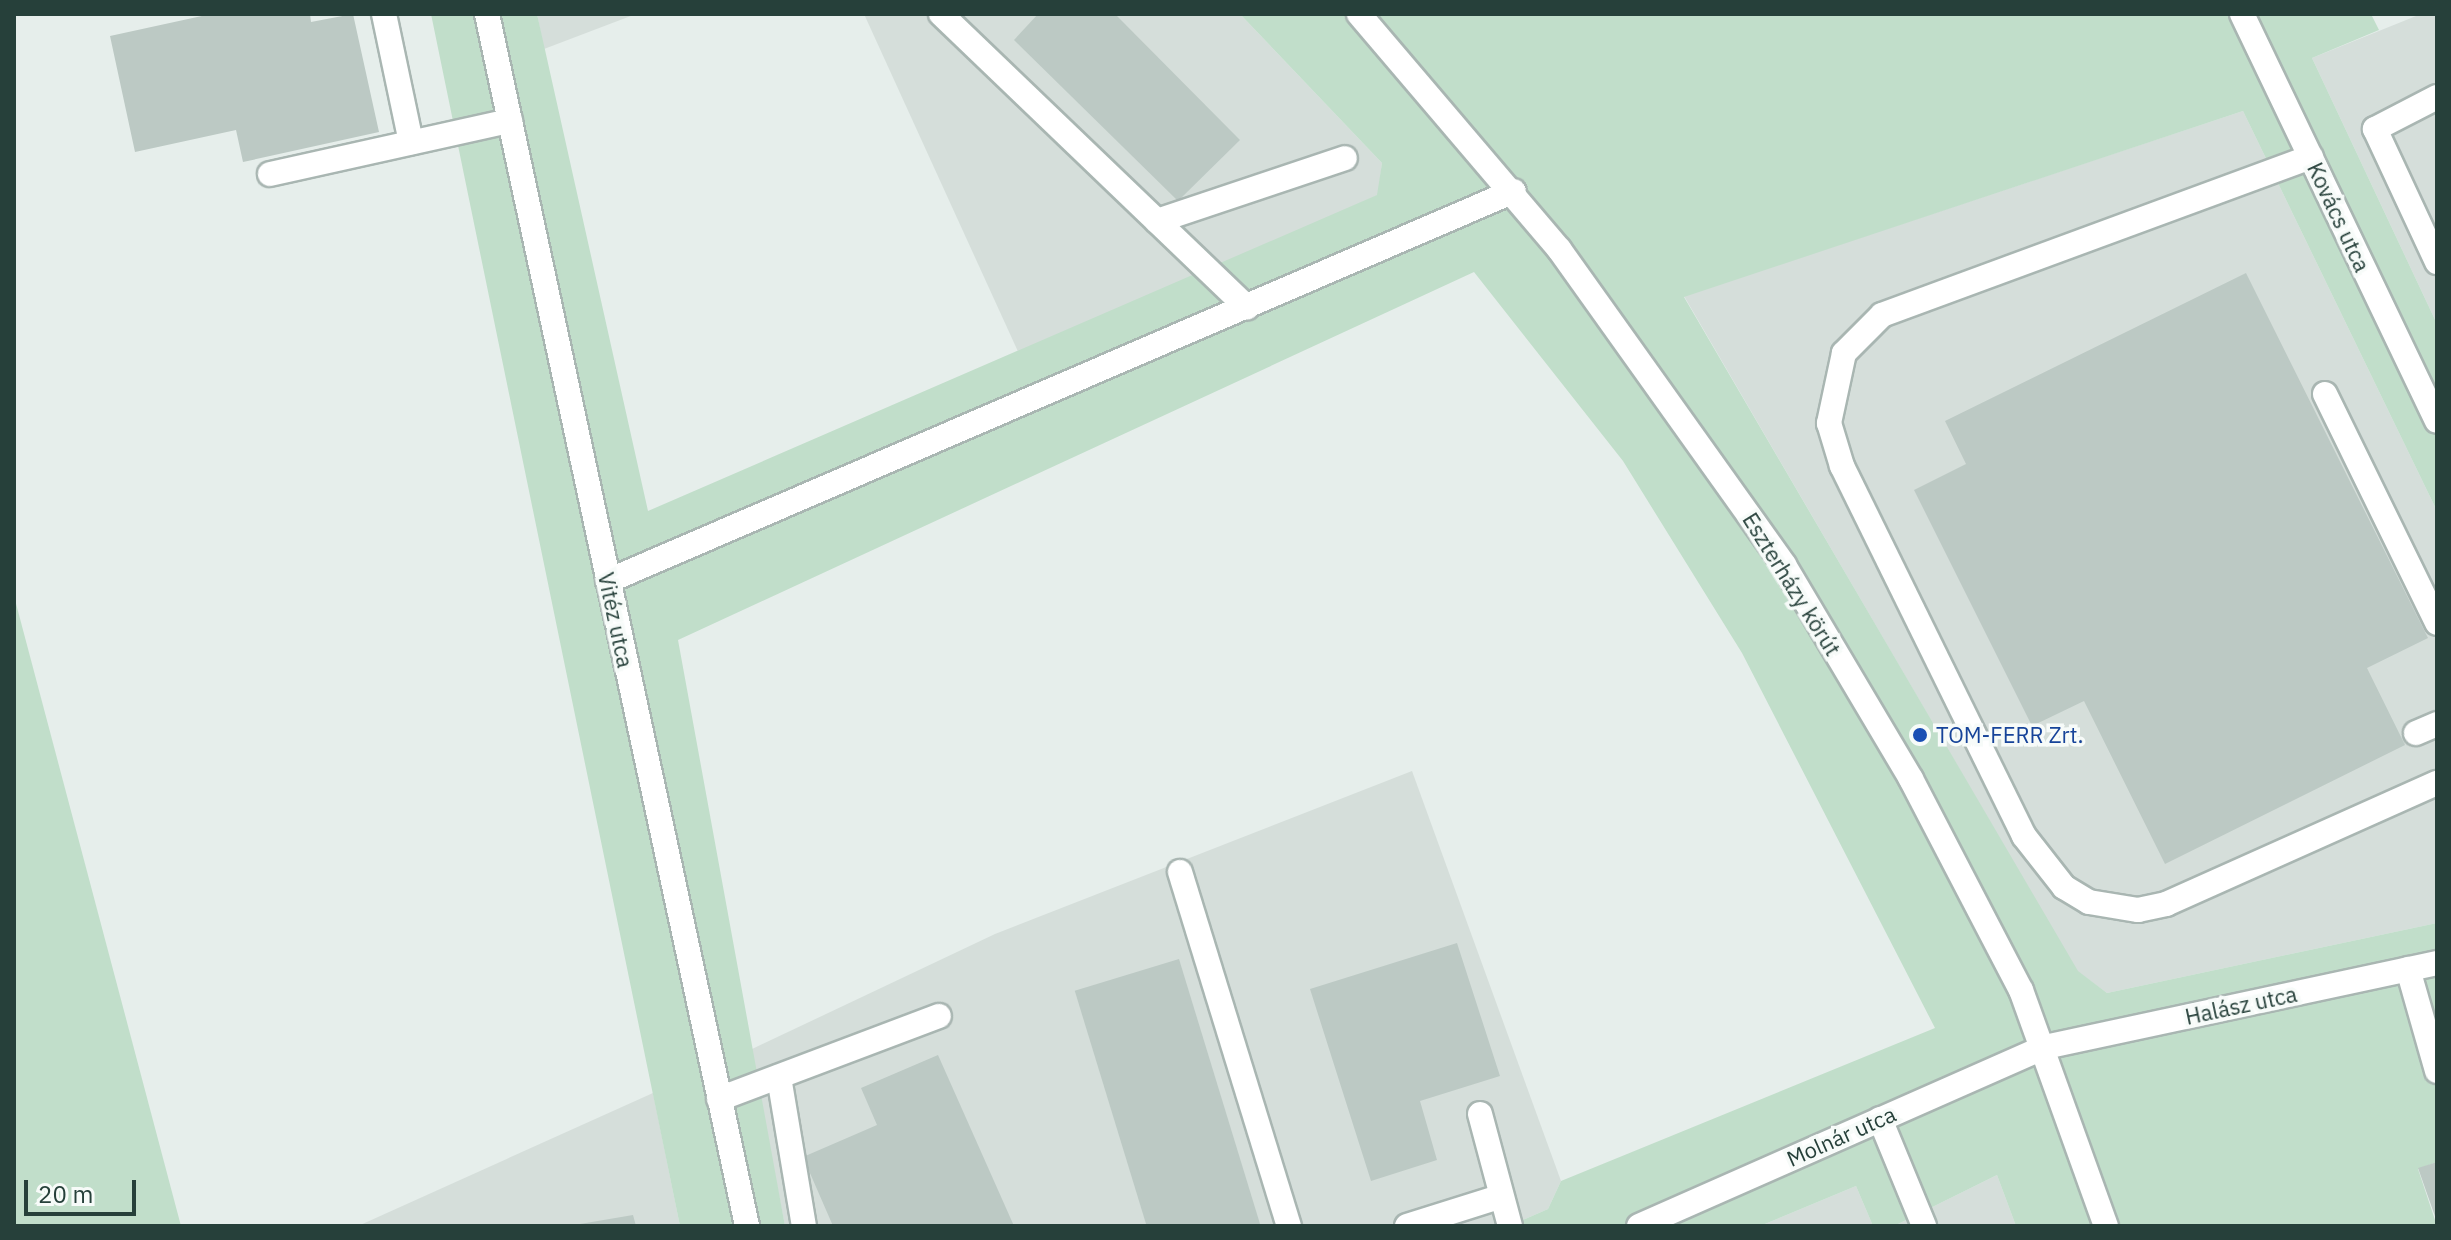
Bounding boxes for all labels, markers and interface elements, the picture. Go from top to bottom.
street label: Kovács utca [2302,158,2376,276]
street label: Eszterházy körút [1737,508,1847,660]
street label: Vitéz utca [593,570,639,670]
place label: TOM-FERR Zrt. [1936,722,2083,748]
marker: TOM-FERR Zrt. [1911,726,1929,744]
street label: Halász utca [2183,980,2299,1030]
street label: Molnár utca [1782,1100,1900,1172]
scale bar [28,1164,140,1214]
text: 20 m [38,1178,93,1210]

